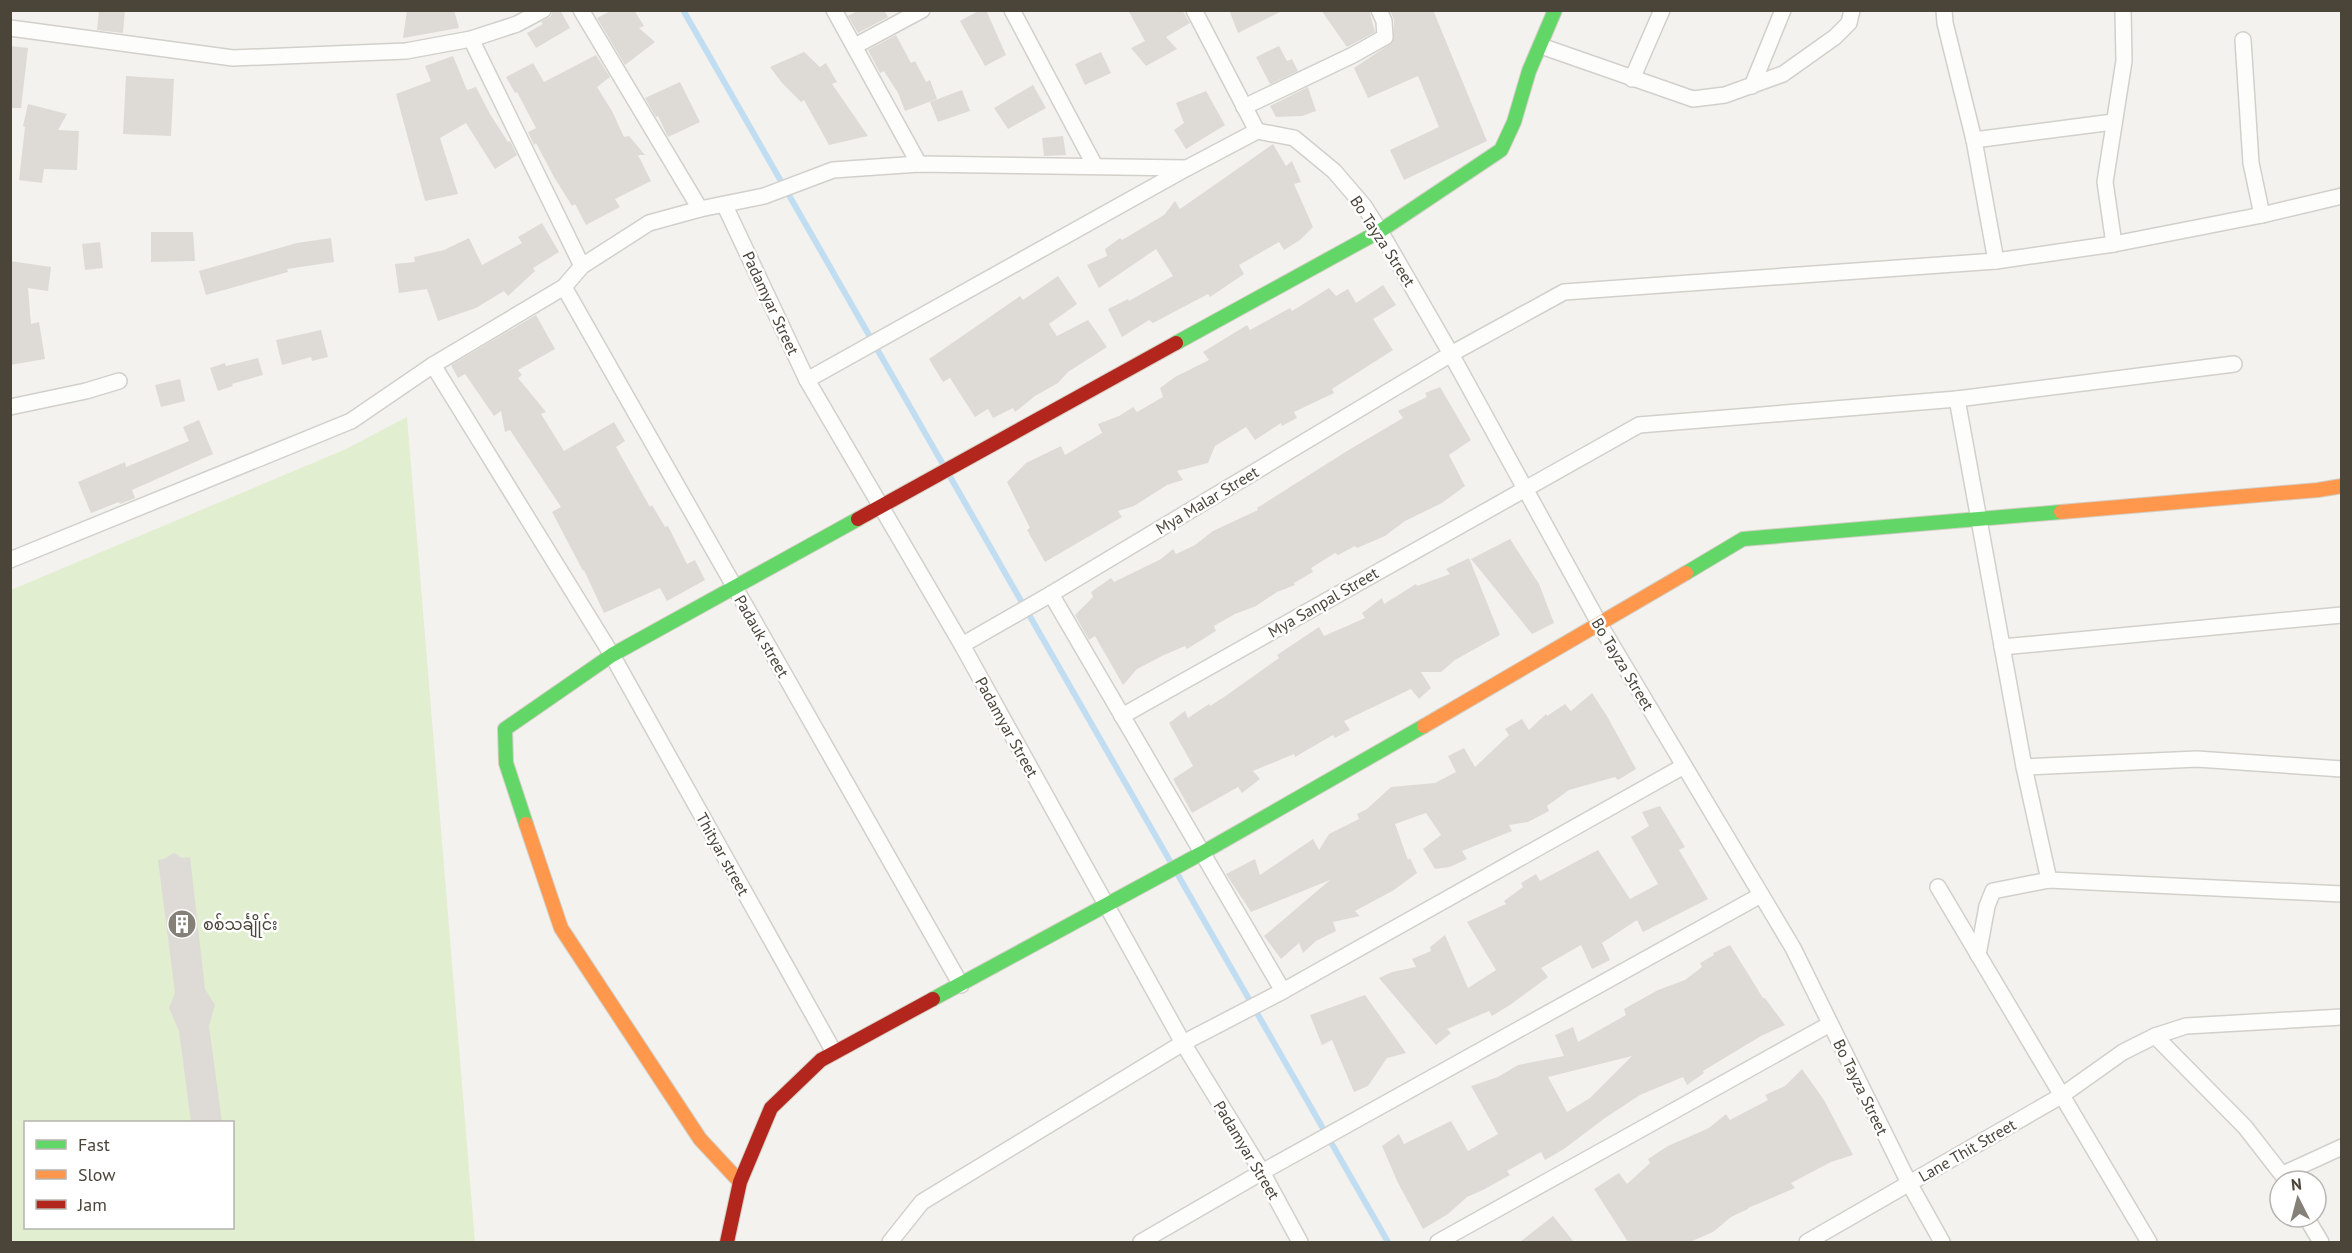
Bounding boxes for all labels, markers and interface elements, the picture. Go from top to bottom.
street label: Bo Tayza Street [1346,192,1420,291]
street label: Padamyar Street [738,248,804,358]
street label: Mya Malar Street [1152,461,1262,538]
street label: Mya Sanpal Street [1264,562,1382,642]
street label: Padauk street [730,591,794,681]
street label: Bo Tayza Street [1588,614,1659,714]
street label: Padamyar Street [971,673,1043,781]
street label: Thityar street [692,809,754,899]
building icon: စစ်သင်္ချိုင်း [166,908,198,940]
place label: စစ်သင်္ချိုင်း [203,913,278,938]
street label: Bo Tayza Street [1829,1036,1893,1139]
street label: Padamyar Street [1210,1097,1285,1204]
street label: Lane Thit Street [1915,1114,2020,1186]
legend [24,1121,234,1229]
text: Fast [78,1133,110,1156]
text: Slow [78,1163,116,1186]
north arrow [2268,1169,2328,1229]
text: N [2290,1174,2303,1195]
text: Jam [77,1193,107,1216]

